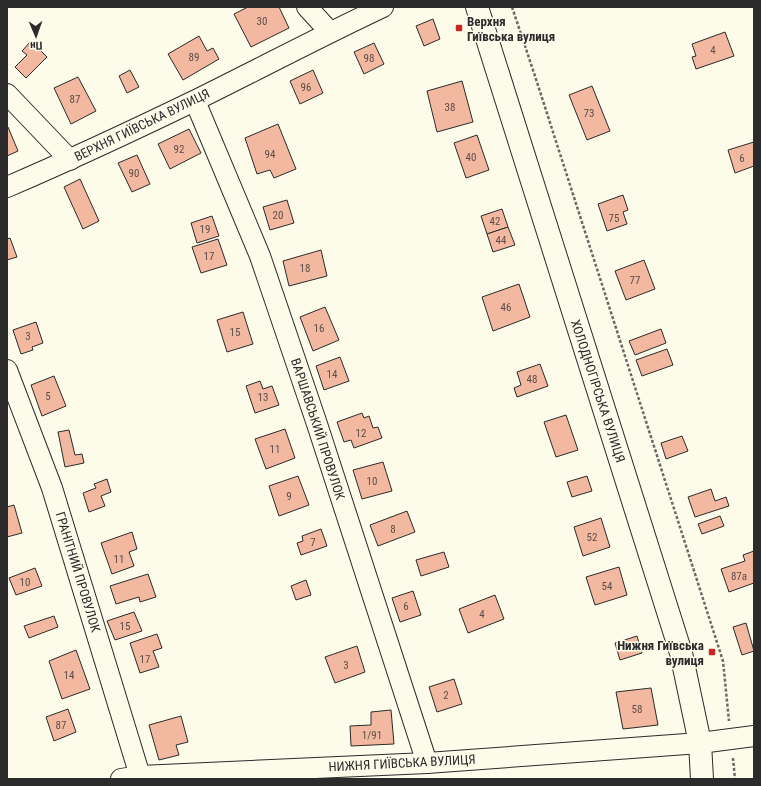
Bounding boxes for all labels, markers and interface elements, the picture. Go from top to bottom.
place label: Верхня Гиївська вулиця [467,14,555,44]
house number: 30 [257,15,267,28]
north arrow [16,16,56,56]
marker: Верхня Гиївська вулиця [454,23,464,33]
text: Пн [30,39,43,52]
house number: 4 [710,44,716,57]
house number: 89 [189,51,199,64]
house number: 98 [364,52,374,65]
house number: 96 [301,81,311,94]
street label: ВЕРХНЯ ГИЇВСЬКА ВУЛИЦЯ [72,86,212,164]
house number: 87 [70,93,80,106]
house number: 38 [445,101,455,114]
house number: 73 [584,107,594,120]
house number: 92 [174,143,184,156]
house number: 94 [265,148,276,161]
house number: 40 [466,151,476,164]
house number: 6 [739,152,745,165]
house number: 90 [129,167,139,180]
house number: 20 [273,209,283,222]
house number: 75 [609,212,619,225]
house number: 42 [490,215,500,228]
house number: 19 [200,223,210,236]
house number: 44 [496,234,507,247]
house number: 17 [204,250,214,263]
house number: 18 [300,262,310,275]
house number: 77 [630,274,640,287]
house number: 46 [501,301,511,314]
street label: ХОЛОДНОГІРСЬКА ВУЛИЦЯ [568,318,628,464]
house number: 16 [314,322,324,335]
house number: 15 [230,326,240,339]
house number: 3 [25,330,31,343]
street label: ВАРШАВСЬКИЙ ПРОВУЛОК [288,356,348,502]
house number: 14 [327,368,338,381]
house number: 48 [527,373,537,386]
house number: 5 [45,390,51,403]
house number: 13 [258,391,268,404]
house number: 12 [356,427,366,440]
house number: 11 [270,443,280,456]
house number: 10 [367,475,377,488]
house number: 9 [286,490,292,503]
street label: ГРАНІТНИЙ ПРОВУЛОК [53,510,104,635]
house number: 8 [390,523,396,536]
house number: 52 [587,531,597,544]
house number: 7 [310,536,316,549]
house number: 11 [114,553,124,566]
house number: 87а [731,570,747,583]
house number: 10 [20,576,30,589]
house number: 54 [602,580,613,593]
house number: 6 [403,600,409,613]
house number: 4 [479,608,485,621]
house number: 15 [120,620,130,633]
place label: Нижня Гиївська вулиця [617,638,704,668]
marker: Нижня Гиївська вулиця [707,647,717,657]
house number: 17 [140,653,150,666]
house number: 3 [343,659,349,672]
house number: 14 [64,669,75,682]
house number: 2 [443,689,449,702]
house number: 58 [632,703,642,716]
house number: 87 [56,719,66,732]
house number: 1/91 [362,729,382,742]
street label: НИЖНЯ ГИЇВСЬКА ВУЛИЦЯ [328,752,476,774]

